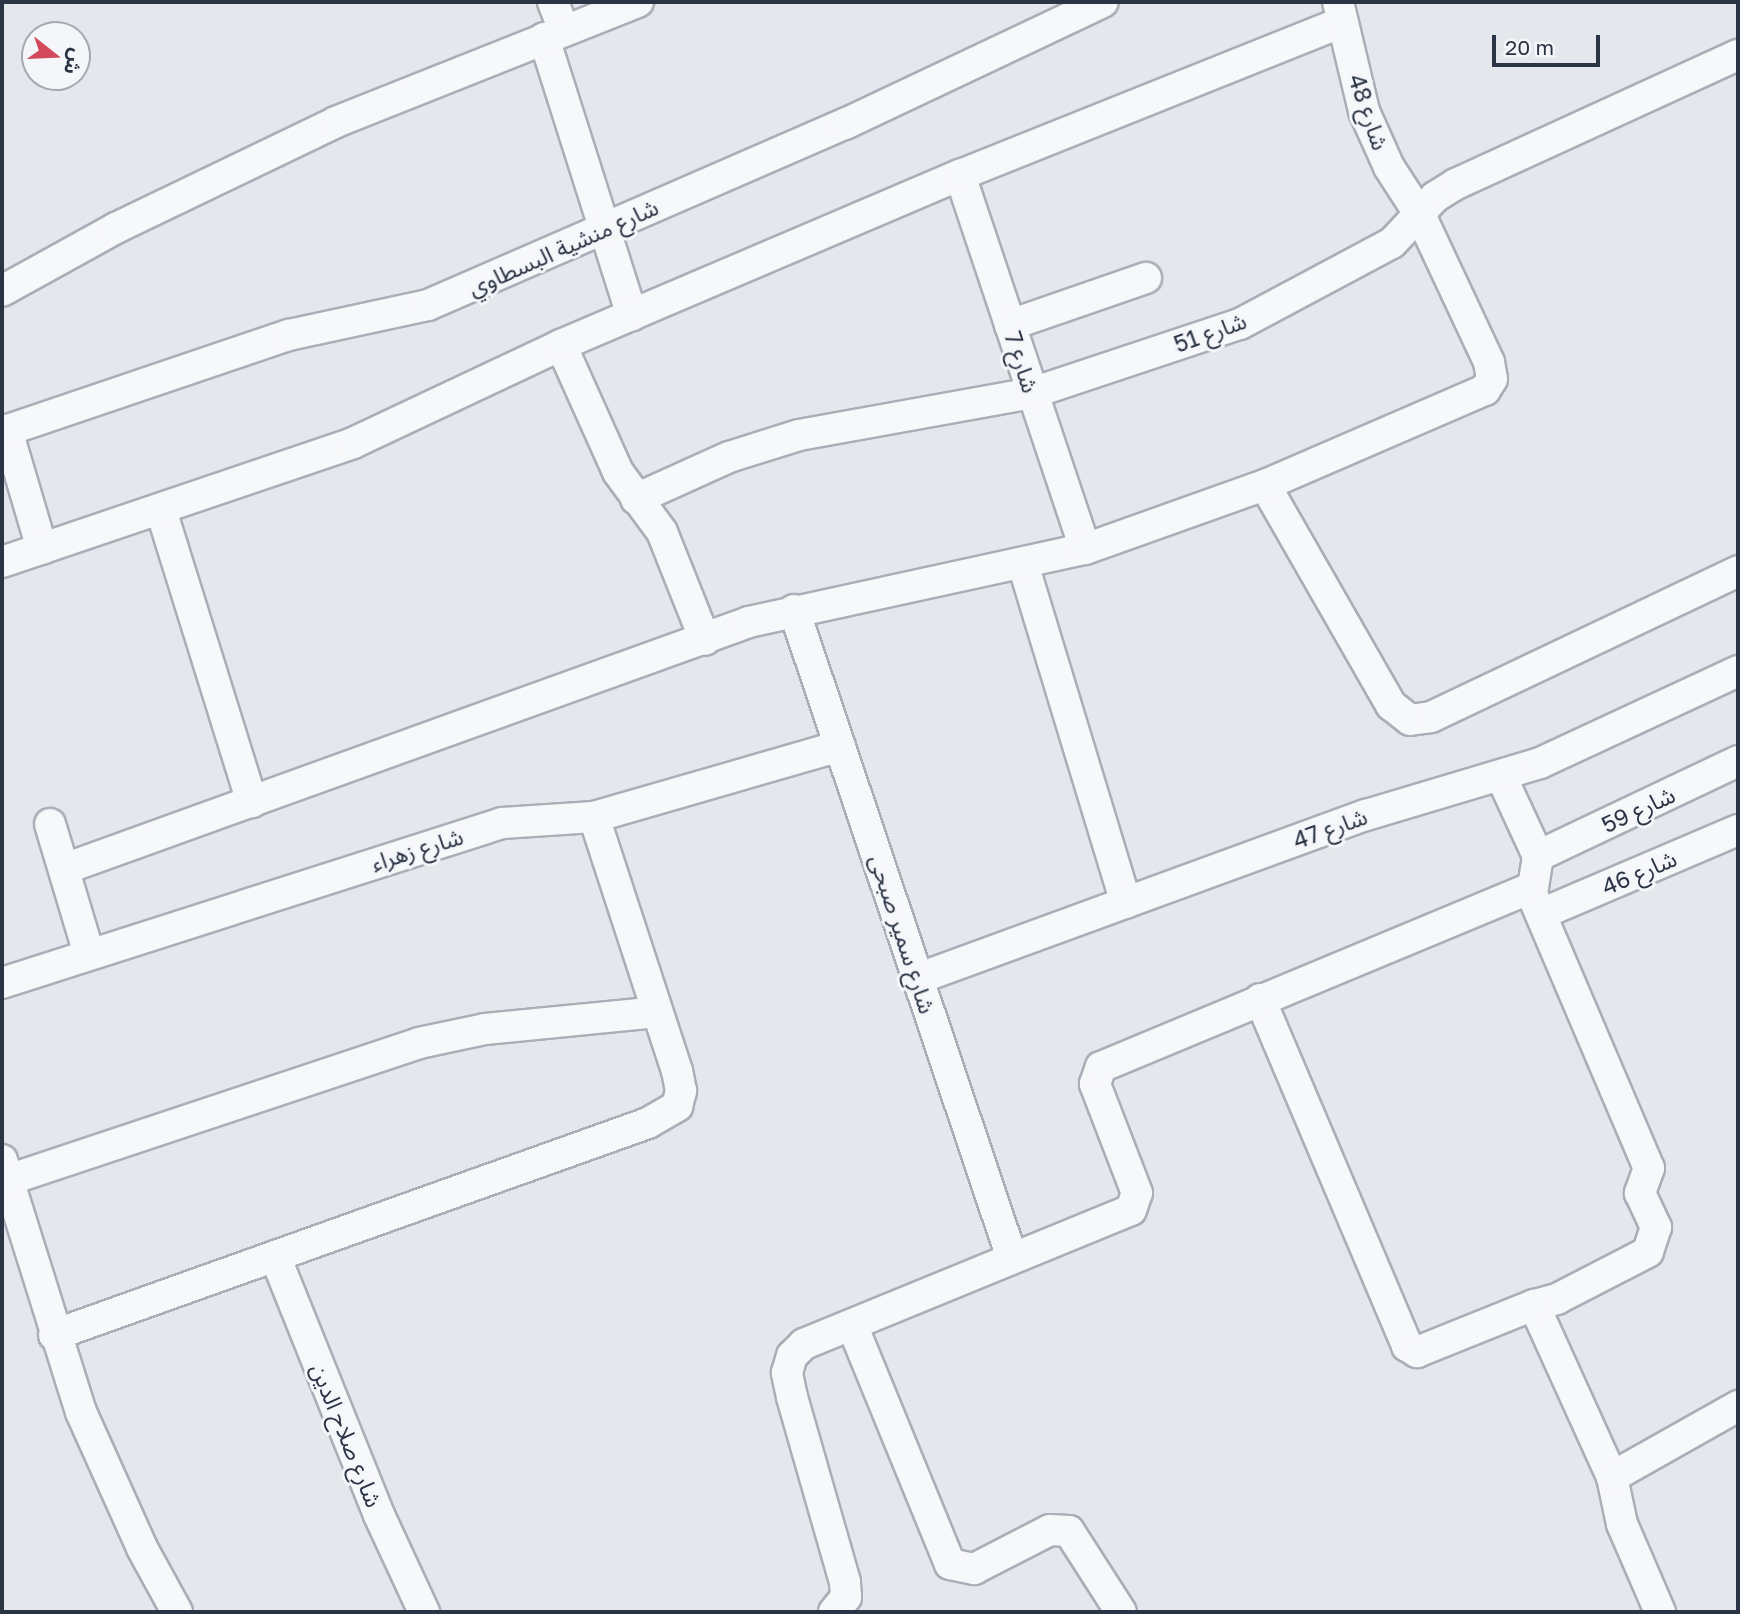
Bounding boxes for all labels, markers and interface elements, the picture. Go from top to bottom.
north arrow [21,21,91,91]
scale bar [1495,21,1604,65]
text: 20 m [1505,34,1554,60]
text: ش [60,46,90,78]
street label: شارع 48 [1343,70,1395,154]
street label: شارع منشية البسطاوي [464,193,662,301]
street label: شارع 51 [1170,306,1250,358]
street label: شارع 7 [999,328,1045,396]
street label: شارع 59 [1597,780,1679,838]
street label: شارع 47 [1289,802,1371,854]
street label: شارع زهراء [368,822,466,876]
street label: شارع 46 [1597,844,1681,900]
street label: شارع سمير صبحى [864,851,942,1017]
street label: شارع صلاح الدين [306,1359,388,1511]

